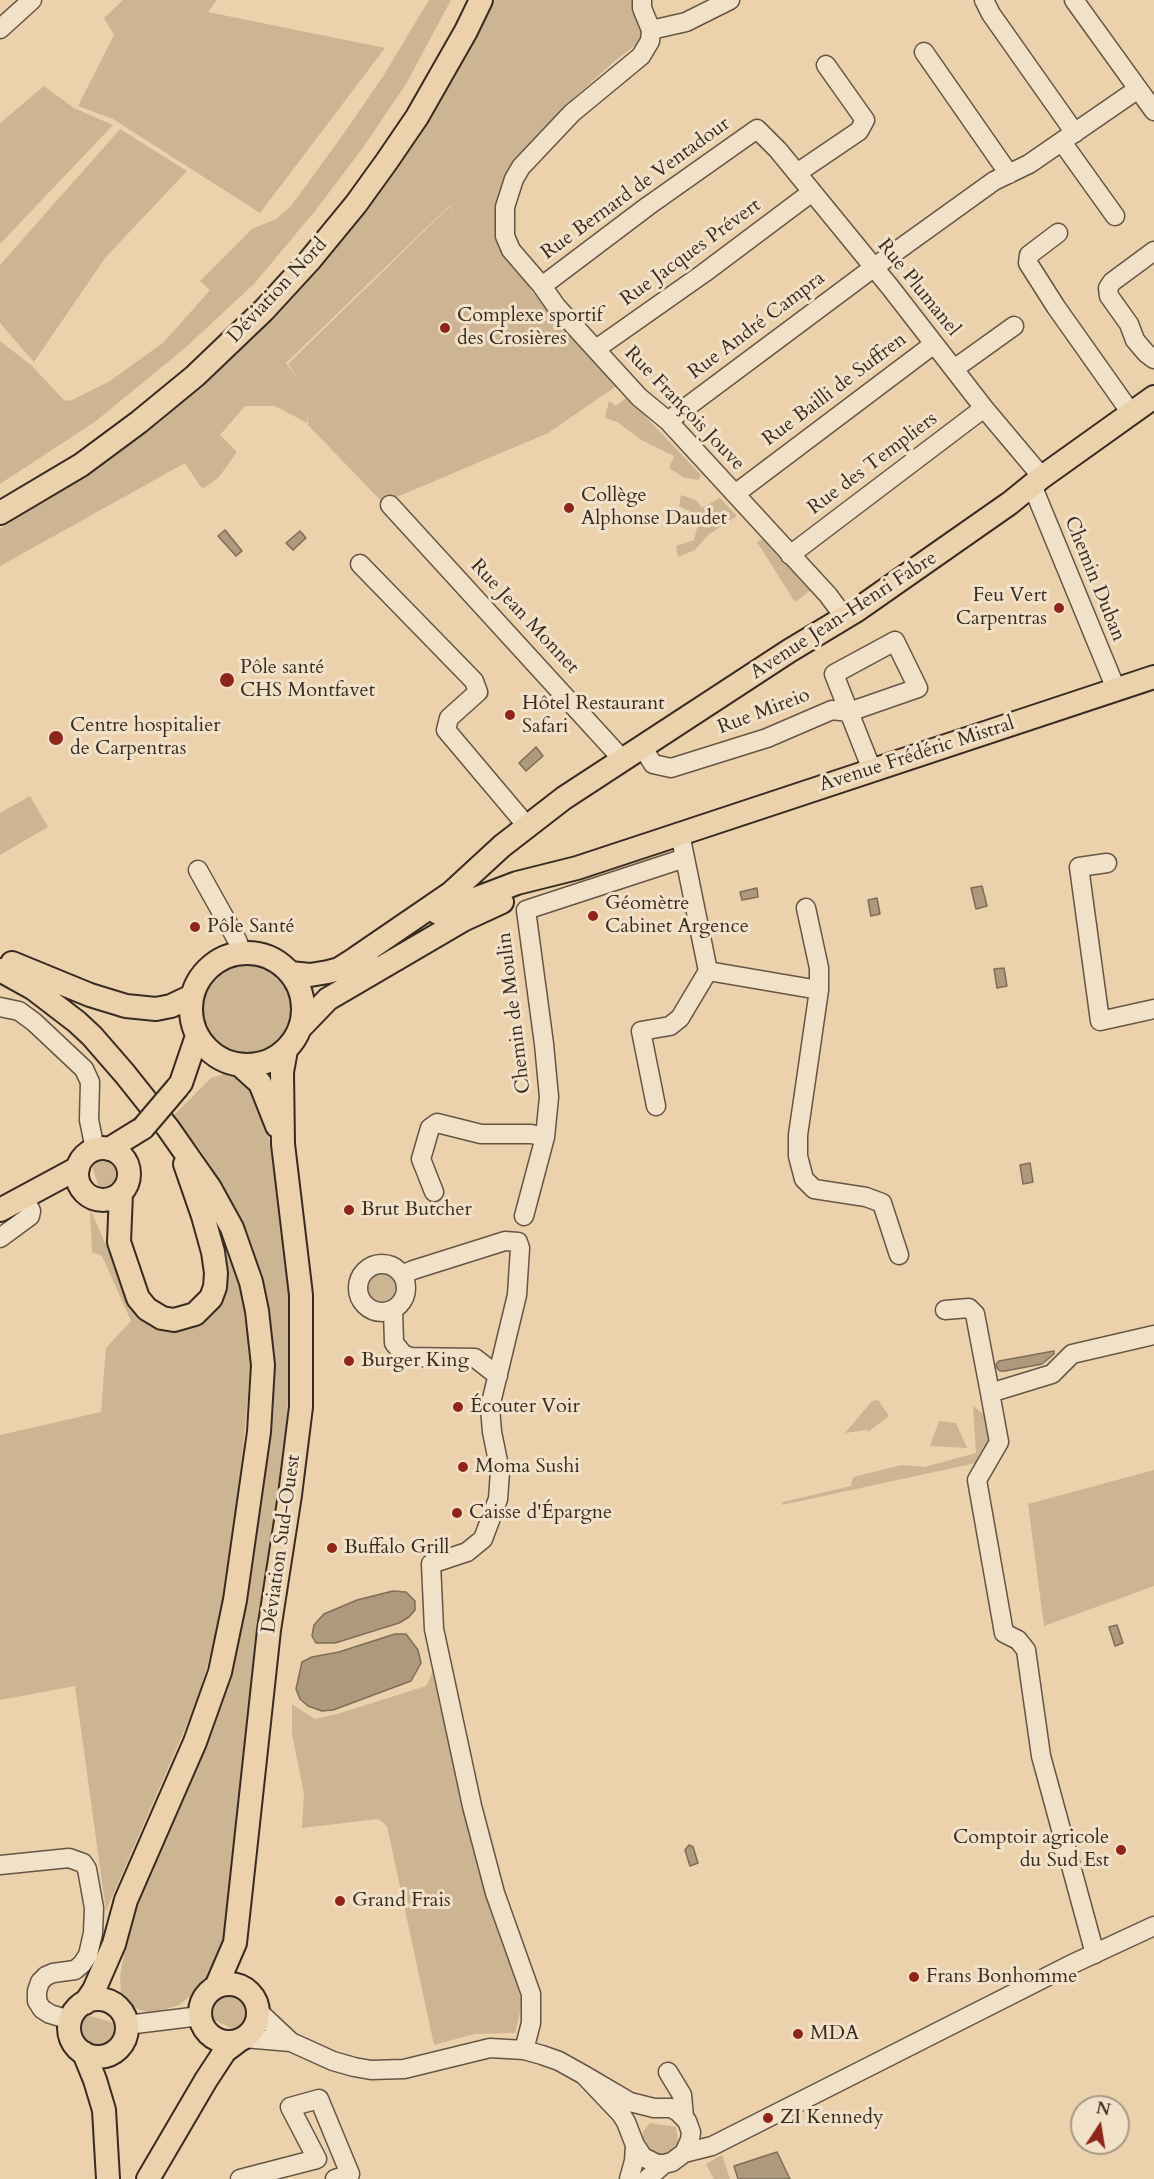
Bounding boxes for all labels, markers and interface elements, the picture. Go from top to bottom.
street label: Rue Bernard de Ventadour [537,112,735,266]
street label: Rue Jacques Prévert [616,194,766,312]
street label: Déviation Nord [223,233,333,349]
street label: Rue Plumanel [871,234,965,342]
street label: Rue André Campra [684,267,830,385]
place label: Complexe sportif des Crosières [457,304,603,351]
marker: Complexe sportif des Crosières [438,321,452,335]
street label: Rue Bailli de Suffren [758,328,912,452]
street label: Rue François Jouve [619,342,749,476]
street label: Rue des Templiers [803,407,943,521]
place label: Collège Alphonse Daudet [581,484,727,531]
marker: Collège Alphonse Daudet [562,501,576,515]
street label: Chemin Duban [1058,513,1130,645]
street label: Avenue Jean-Henri Fabre [746,547,942,685]
street label: Rue Jean Monnet [465,555,583,679]
place label: Feu Vert Carpentras [956,584,1047,631]
marker: Feu Vert Carpentras [1052,601,1066,615]
place label: Pôle santé CHS Montfavet [240,656,375,703]
marker: Pôle santé CHS Montfavet [218,671,236,689]
street label: Rue Mireio [715,683,813,741]
place label: Hôtel Restaurant Safari [522,692,665,739]
marker: Hôtel Restaurant Safari [503,708,517,722]
street label: Avenue Frédéric Mistral [816,712,1018,798]
place label: Centre hospitalier de Carpentras [70,714,221,761]
marker: Centre hospitalier de Carpentras [47,729,65,747]
place label: Géomètre Cabinet Argence [605,892,749,939]
marker: Géomètre Cabinet Argence [586,909,600,923]
place label: Pôle Santé [207,915,295,939]
marker: Pôle Santé [188,920,202,934]
street label: Chemin de Moulin [493,931,537,1095]
place label: Brut Butcher [361,1198,472,1222]
marker: Brut Butcher [342,1203,356,1217]
place label: Burger King [361,1349,469,1373]
marker: Burger King [342,1354,356,1368]
place label: Écouter Voir [470,1395,580,1419]
marker: Écouter Voir [451,1400,465,1414]
street label: Déviation Sud-Ouest [258,1453,306,1635]
place label: Moma Sushi [475,1455,580,1479]
marker: Moma Sushi [456,1460,470,1474]
place label: Caisse d'Épargne [469,1501,612,1525]
marker: Caisse d'Épargne [450,1506,464,1520]
place label: Buffalo Grill [344,1536,449,1560]
marker: Buffalo Grill [325,1541,339,1555]
place label: Comptoir agricole du Sud Est [953,1826,1109,1873]
marker: Comptoir agricole du Sud Est [1114,1843,1128,1857]
place label: Grand Frais [352,1889,451,1913]
marker: Grand Frais [333,1894,347,1908]
place label: Frans Bonhomme [926,1965,1077,1989]
marker: Frans Bonhomme [907,1970,921,1984]
place label: MDA [810,2022,859,2046]
marker: MDA [791,2027,805,2041]
north arrow [1070,2095,1130,2155]
text: N [1094,2097,1112,2122]
place label: ZI Kennedy [780,2106,883,2130]
marker: ZI Kennedy [761,2111,775,2125]

